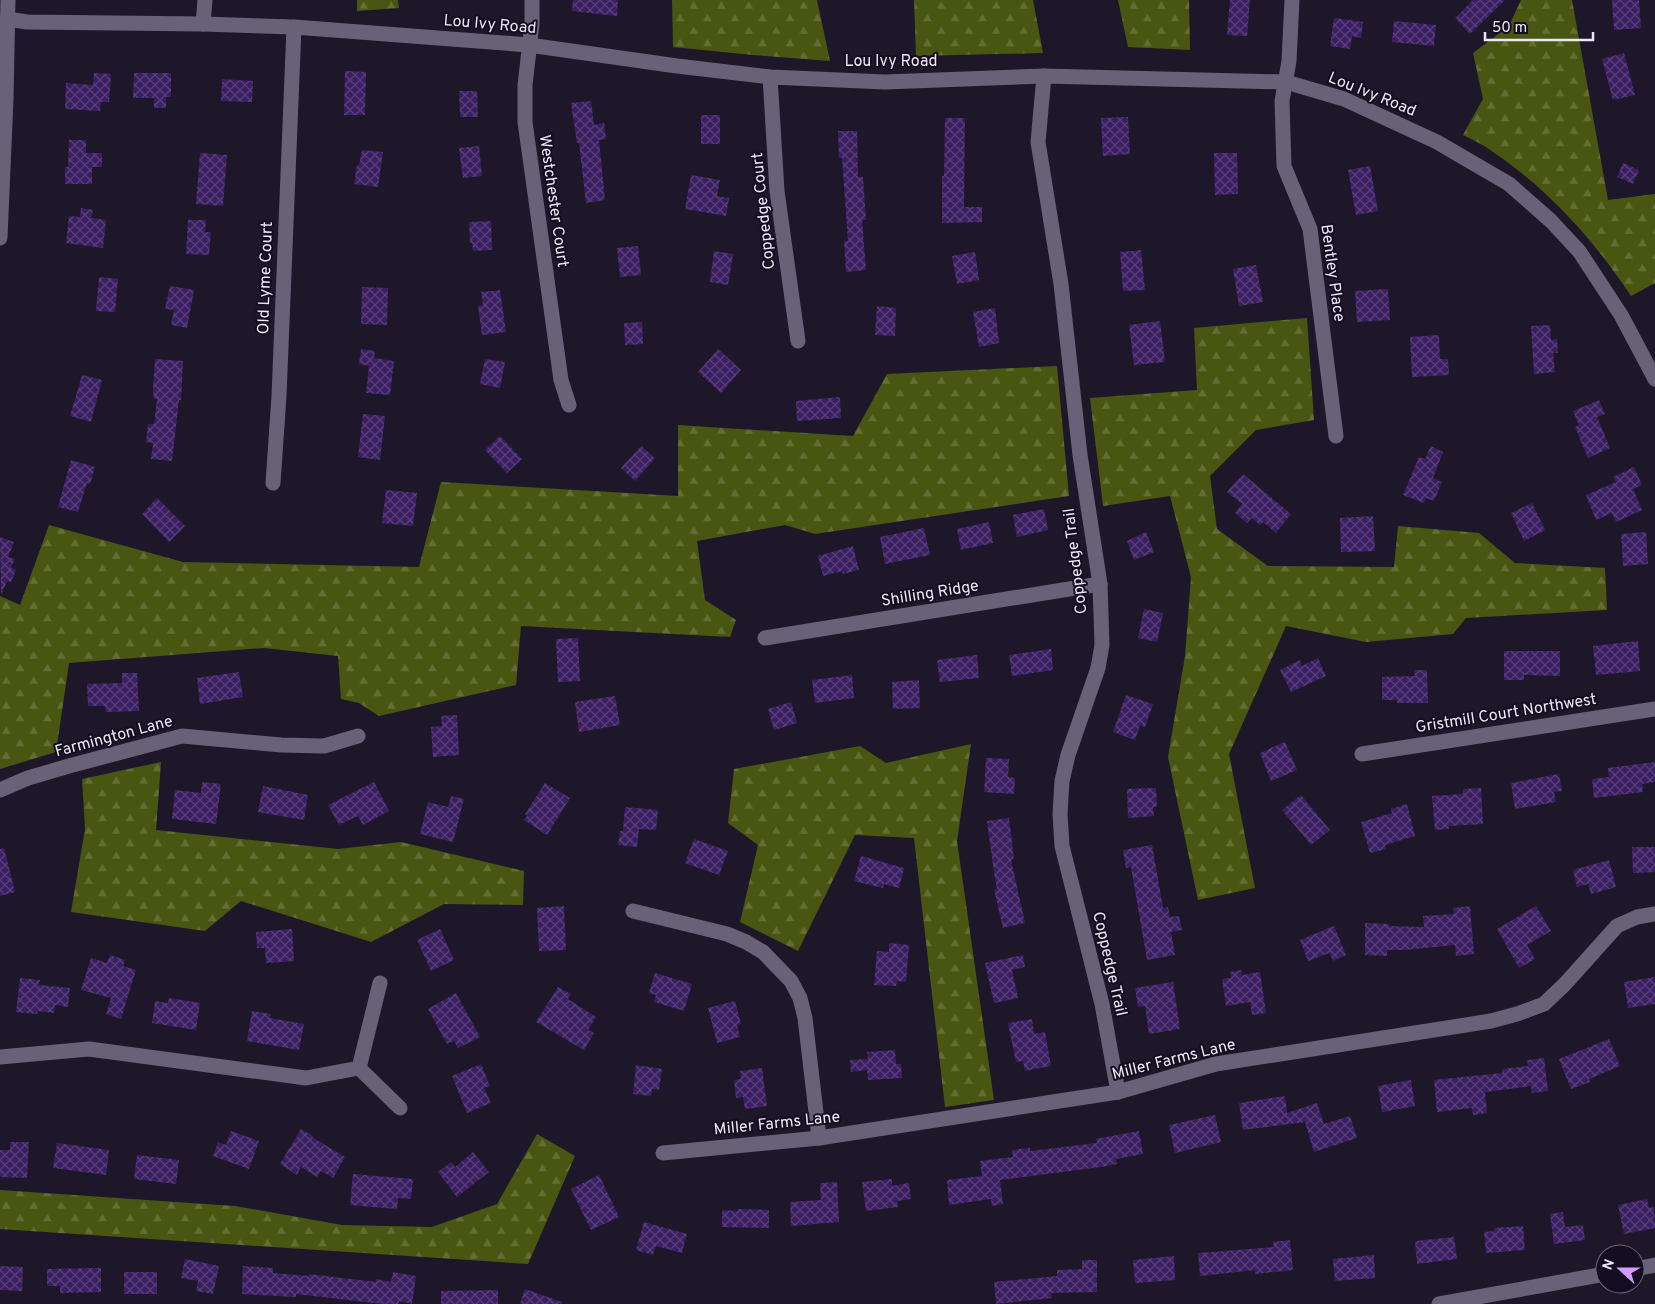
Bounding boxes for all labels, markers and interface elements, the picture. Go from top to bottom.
scale bar [1485,10,1592,42]
street label: Lou Ivy Road [443,11,537,39]
text: 50 m [1492,19,1527,38]
street label: Lou Ivy Road [844,52,938,72]
street label: Lou Ivy Road [1325,68,1419,122]
street label: Westchester Court [534,134,572,268]
street label: Coppedge Court [748,151,780,271]
street label: Old Lyme Court [254,221,278,335]
street label: Bentley Place [1315,223,1349,323]
street label: Coppedge Trail [1060,507,1092,615]
street label: Shilling Ridge [880,576,980,612]
street label: Gristmill Court Northwest [1414,690,1598,738]
street label: Farmington Lane [53,712,175,762]
street label: Coppedge Trail [1087,910,1131,1018]
street label: Miller Farms Lane [1110,1035,1238,1085]
street label: Miller Farms Lane [713,1107,841,1141]
north arrow [1595,1244,1645,1294]
text: N [1600,1257,1619,1273]

